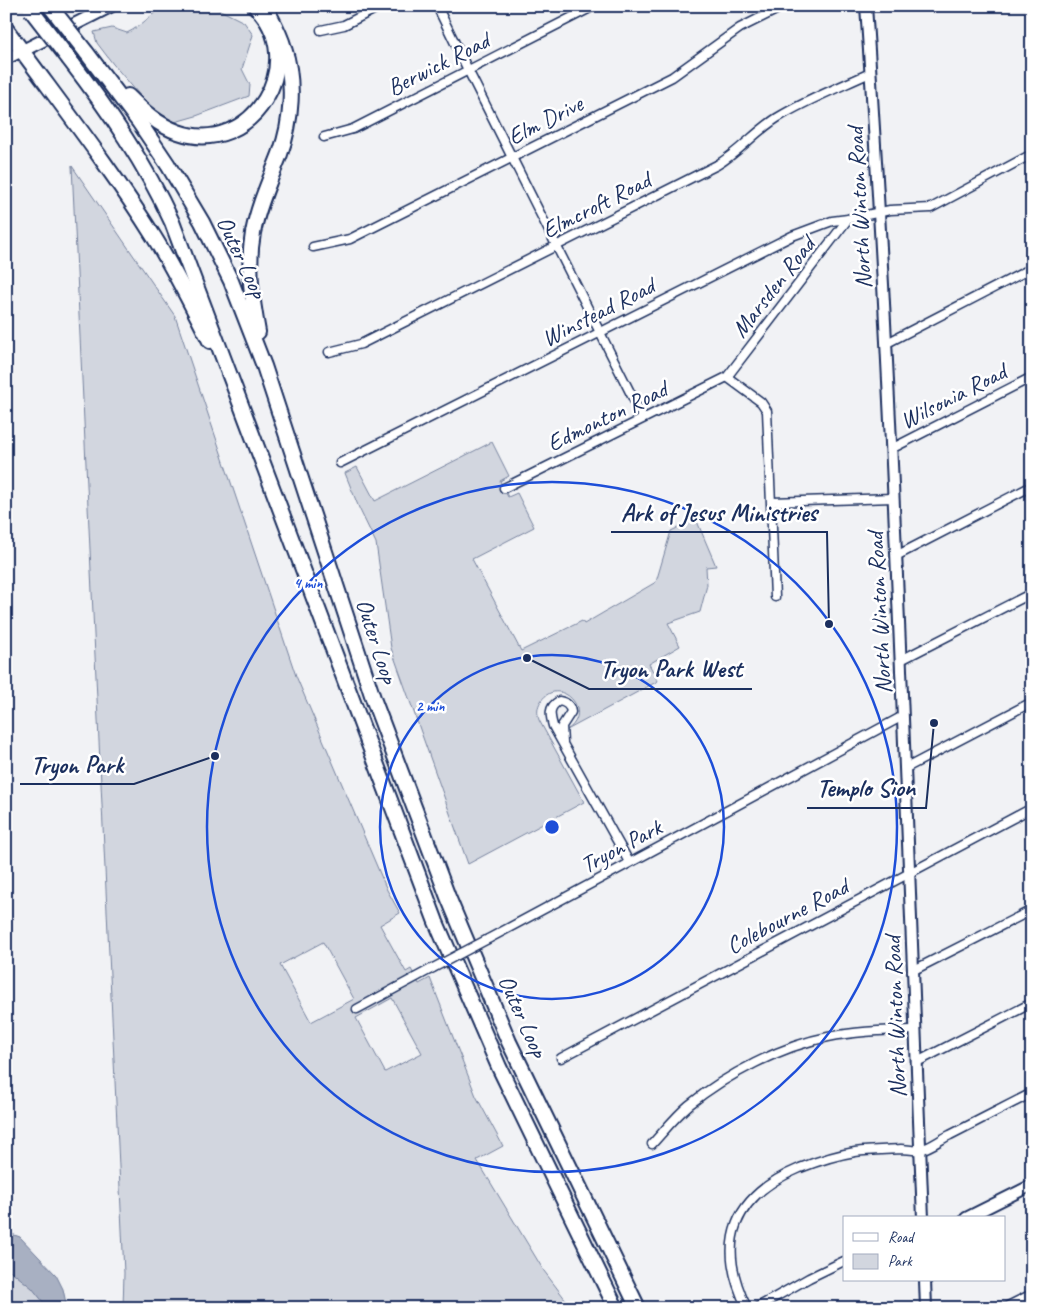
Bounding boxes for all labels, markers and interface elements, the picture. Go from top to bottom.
street label: Berwick Road [382,24,497,102]
street label: Elm Drive [502,87,590,152]
street label: North Winton Road [840,123,878,290]
street label: Elmcroft Road [537,163,658,245]
street label: Outer Loop [210,211,275,305]
street label: Marsden Road [724,228,824,343]
street label: Winstead Road [537,269,663,353]
street label: Wilsonia Road [895,355,1014,436]
street label: Edmonton Road [542,372,675,458]
callout: Ark of Jesus Ministries [611,492,827,532]
text: Ark of Jesus Ministries [621,497,819,529]
street label: North Winton Road [860,528,898,695]
text: 4 min [294,574,323,593]
street label: Outer Loop [349,595,405,689]
callout: Tryon Park West [589,649,752,689]
text: Tryon Park West [600,653,745,685]
text: 2 min [416,697,445,716]
callout: Tryon Park [20,744,134,784]
text: Tryon Park [31,749,126,781]
callout: Templo Sion [807,768,926,808]
text: Templo Sion [817,772,917,804]
street label: Tryon Park [575,811,669,880]
centre of rings [543,818,561,836]
street label: Colebourne Road [721,870,856,961]
street label: North Winton Road [877,932,913,1098]
street label: Outer Loop [492,970,555,1064]
legend [843,1216,1006,1282]
text: Road [888,1228,915,1247]
text: Park [888,1252,913,1271]

